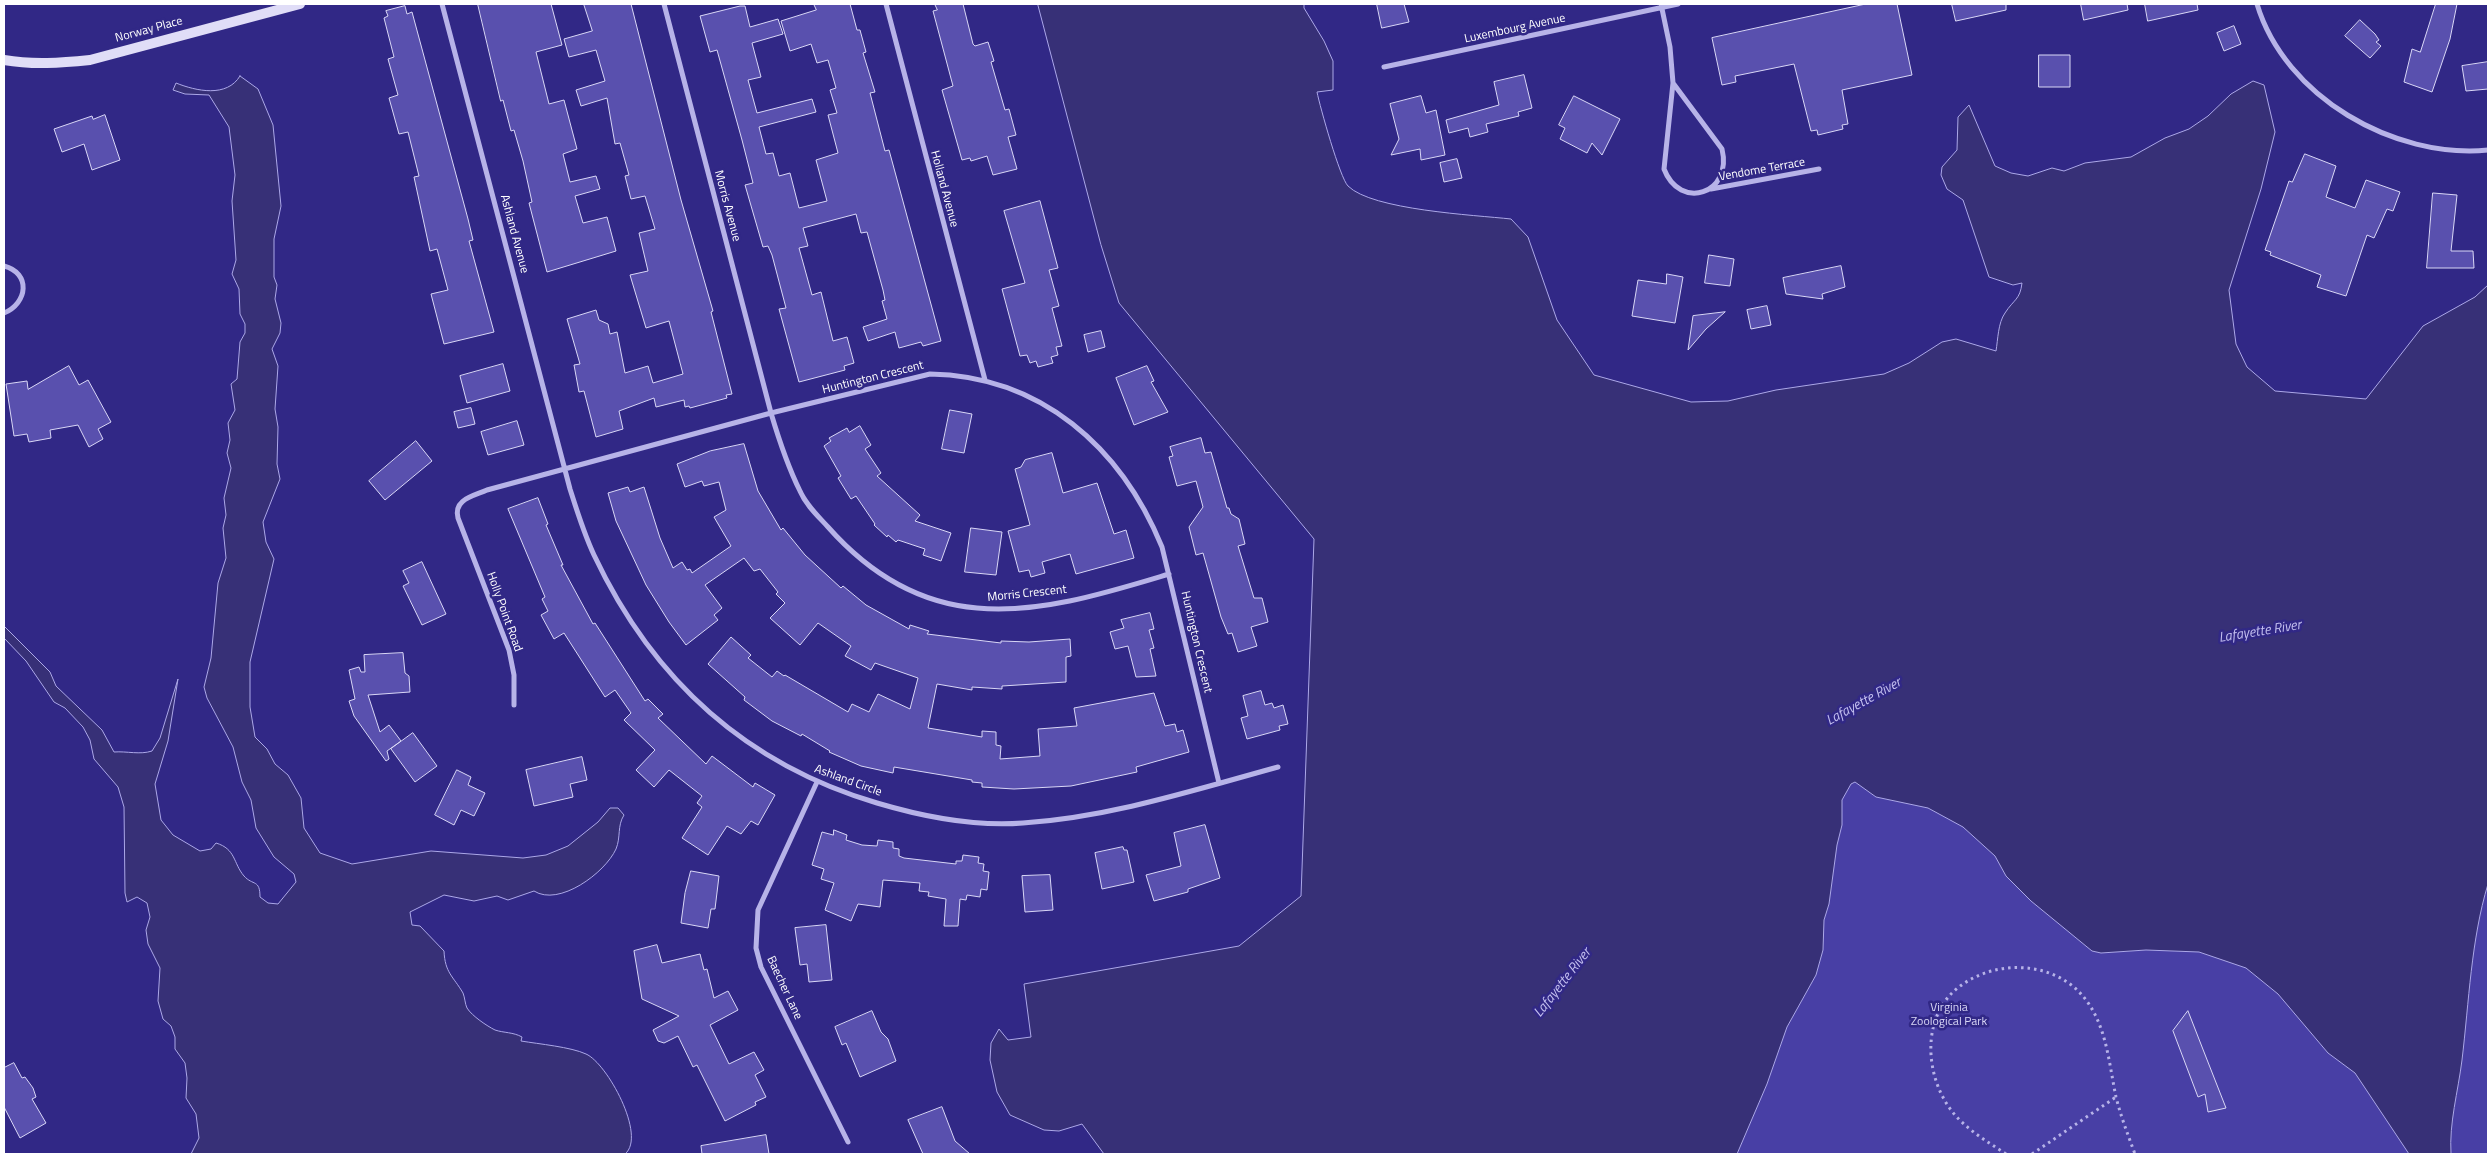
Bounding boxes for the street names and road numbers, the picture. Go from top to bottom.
street label: Luxembourg Avenue [1463,11,1567,47]
street label: Norway Place [114,14,184,46]
street label: Holland Avenue [927,149,961,229]
street label: Vendome Terrace [1718,155,1806,185]
street label: Morris Avenue [711,169,743,243]
street label: Ashland Avenue [497,193,531,275]
street label: Huntington Crescent [821,358,925,398]
street label: Holly Point Road [483,570,525,654]
street label: Morris Crescent [987,583,1067,605]
street label: Huntington Crescent [1177,590,1215,694]
street label: Ashland Circle [812,762,884,800]
street label: Baecher Lane [763,954,805,1022]

